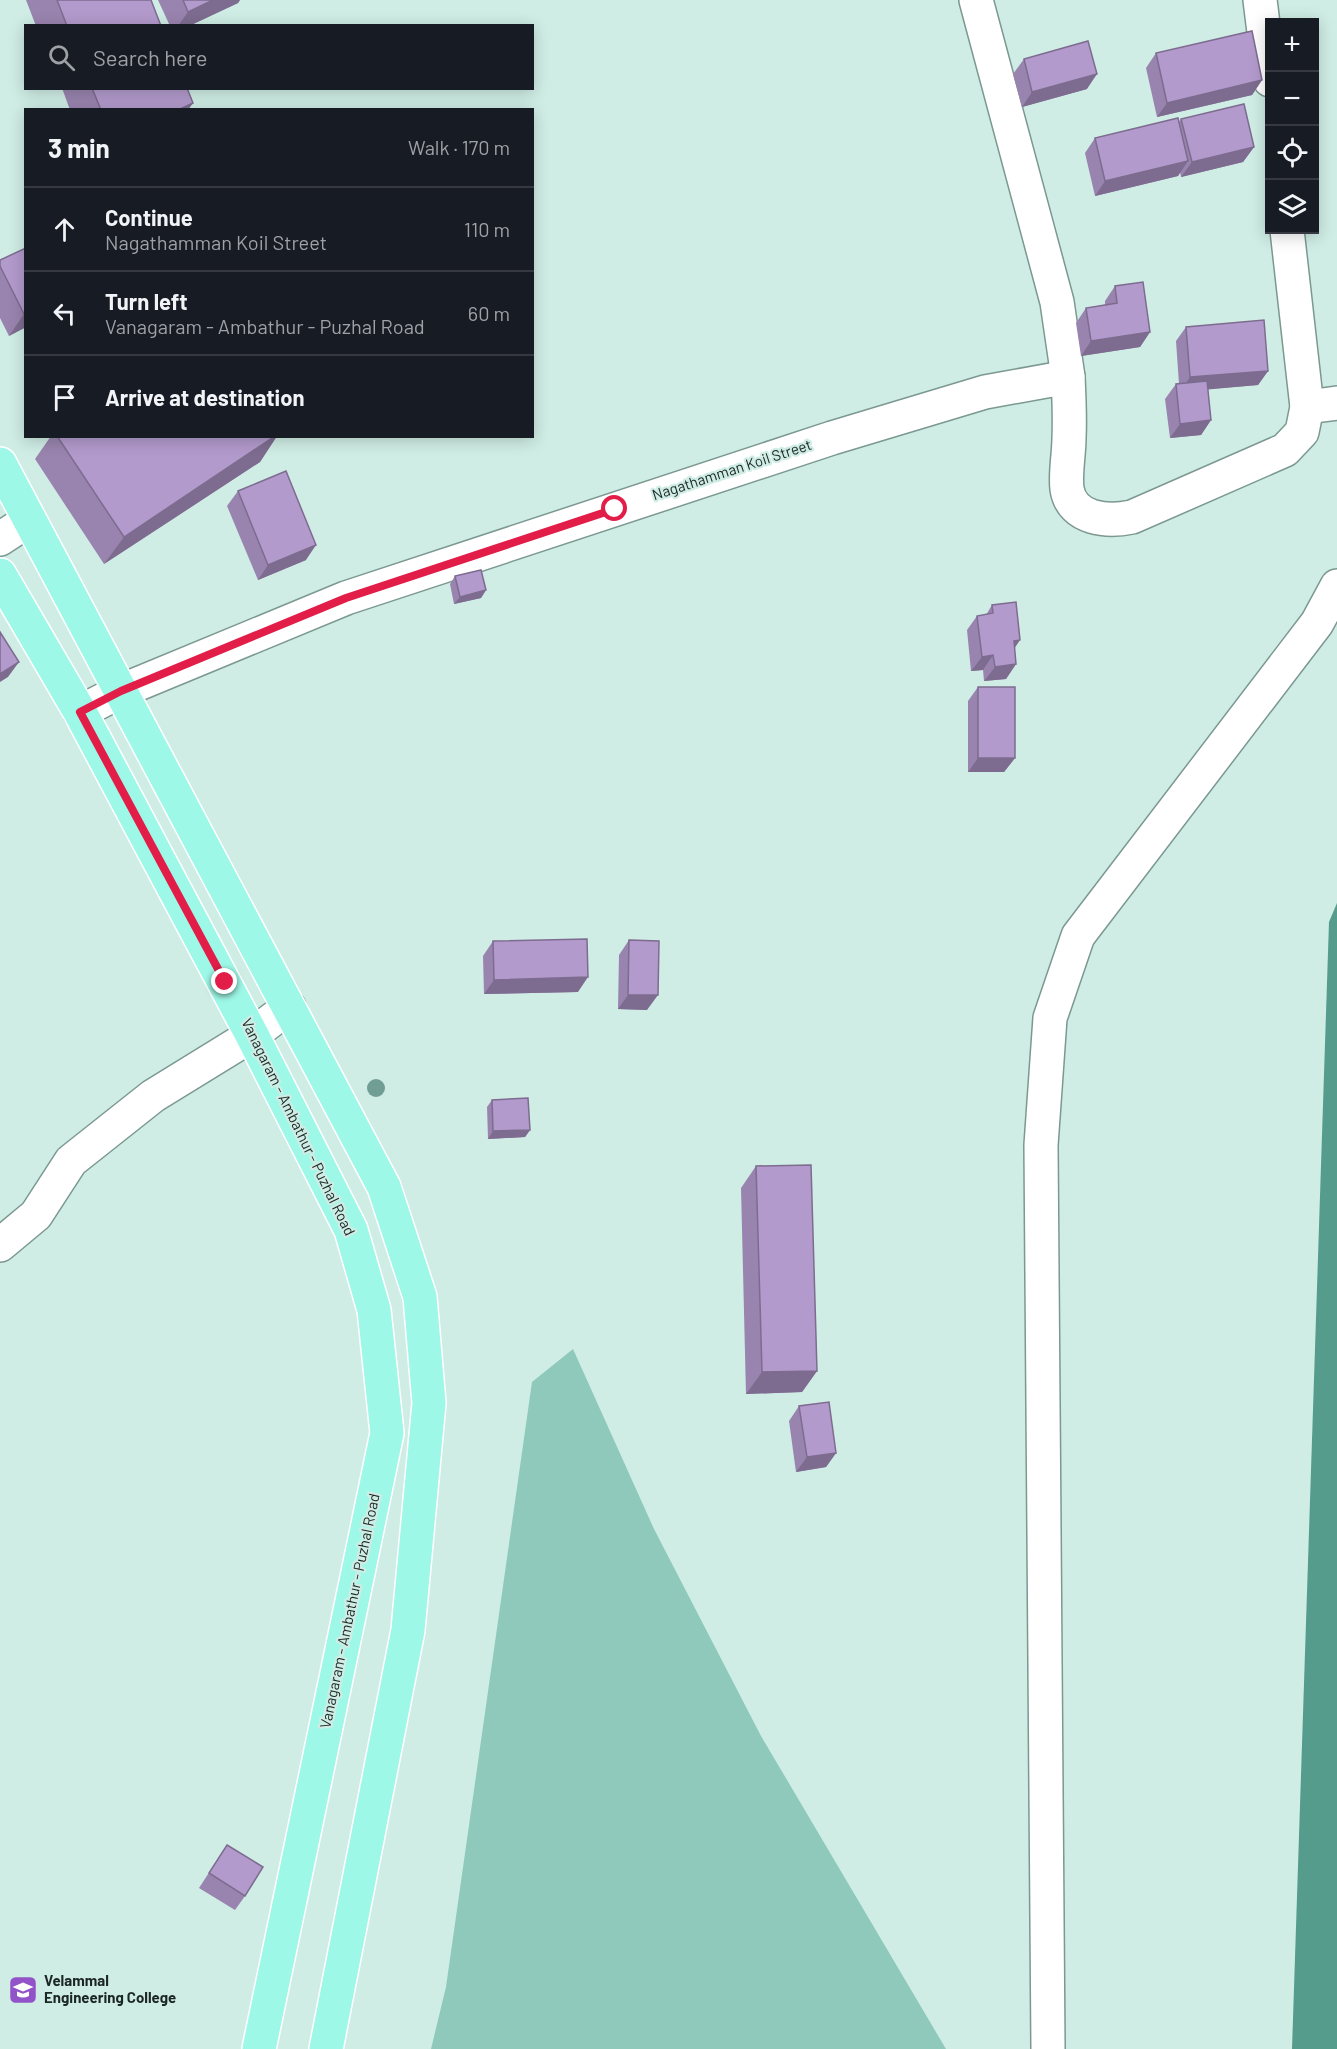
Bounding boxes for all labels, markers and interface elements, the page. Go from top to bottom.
map controls [1265,18,1319,234]
button: + [1265,18,1319,72]
search box [24,24,534,90]
icon: search [45,41,78,74]
text: Search here [93,44,207,70]
button: − [1265,72,1319,126]
button: locate [1265,126,1319,180]
text: 3 min [48,132,110,163]
text: Walk · 170 m [408,135,510,159]
button: layers [1265,180,1319,234]
text: Continue [105,204,193,230]
icon: ahead [48,213,81,246]
text: 110 m [464,217,510,241]
text: Nagathamman Koil Street [105,230,327,254]
text: Turn left [105,288,188,314]
icon: left [48,297,81,330]
text: 60 m [468,301,510,325]
text: Vanagaram - Ambathur - Puzhal Road [105,314,425,338]
icon: arrive [48,381,81,414]
text: Arrive at destination [105,384,304,410]
street label: Nagathamman Koil Street [650,435,814,503]
route start [601,495,627,521]
route end [211,968,237,994]
street label: Vanagaram - Ambathur - Puzhal Road [238,1015,360,1238]
street label: Vanagaram - Ambathur - Puzhal Road [315,1492,383,1730]
place label: Velammal Engineering College [44,1971,176,2006]
school or university icon: Velammal Engineering College [7,1974,39,2006]

